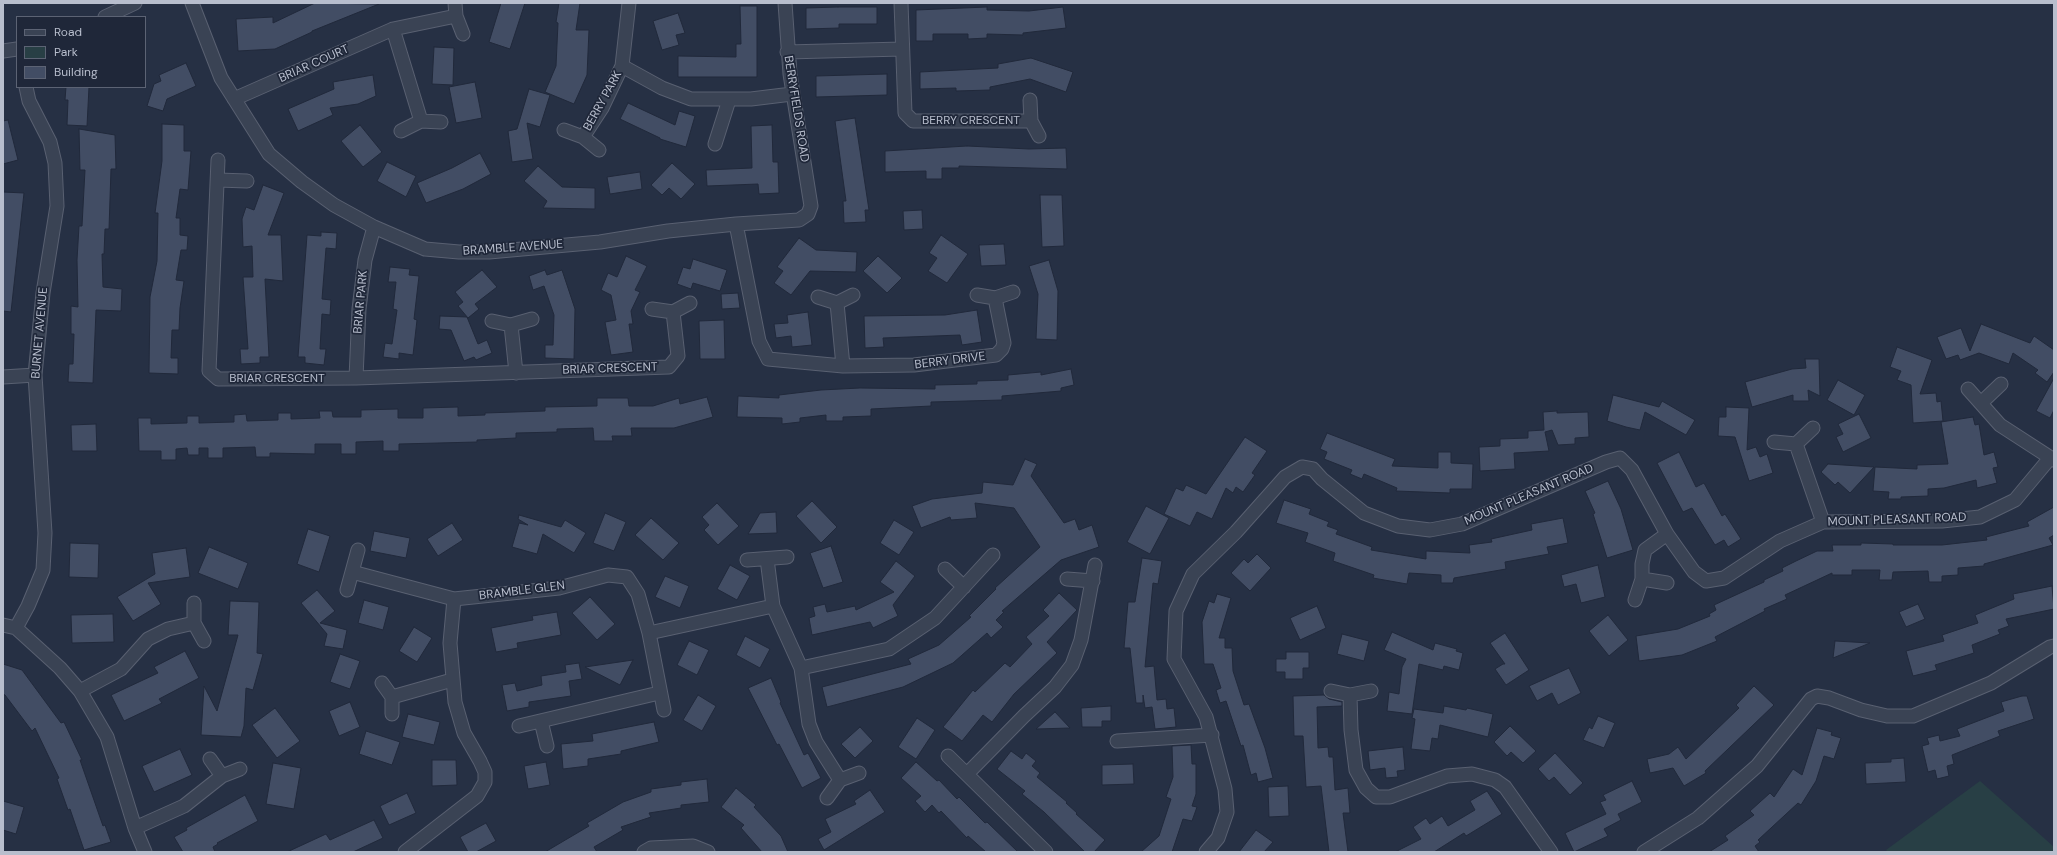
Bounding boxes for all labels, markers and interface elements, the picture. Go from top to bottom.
legend [16,16,146,88]
text: Road [54,24,82,40]
street label: BRIAR COURT [277,42,351,86]
text: Park [54,44,78,60]
street label: BERRYFIELDS ROAD [780,55,812,163]
text: Building [54,64,98,80]
street label: BERRY PARK [581,69,625,133]
street label: BERRY CRESCENT [922,114,1020,128]
street label: BRAMBLE AVENUE [462,237,564,259]
street label: BRIAR PARK [351,270,371,334]
street label: BURNET AVENUE [29,287,51,379]
street label: BERRY DRIVE [914,350,986,372]
street label: BRIAR CRESCENT [562,360,658,378]
street label: BRIAR CRESCENT [229,372,325,386]
street label: MOUNT PLEASANT ROAD [1462,461,1596,529]
street label: MOUNT PLEASANT ROAD [1827,510,1967,530]
street label: BRAMBLE GLEN [478,579,566,603]

